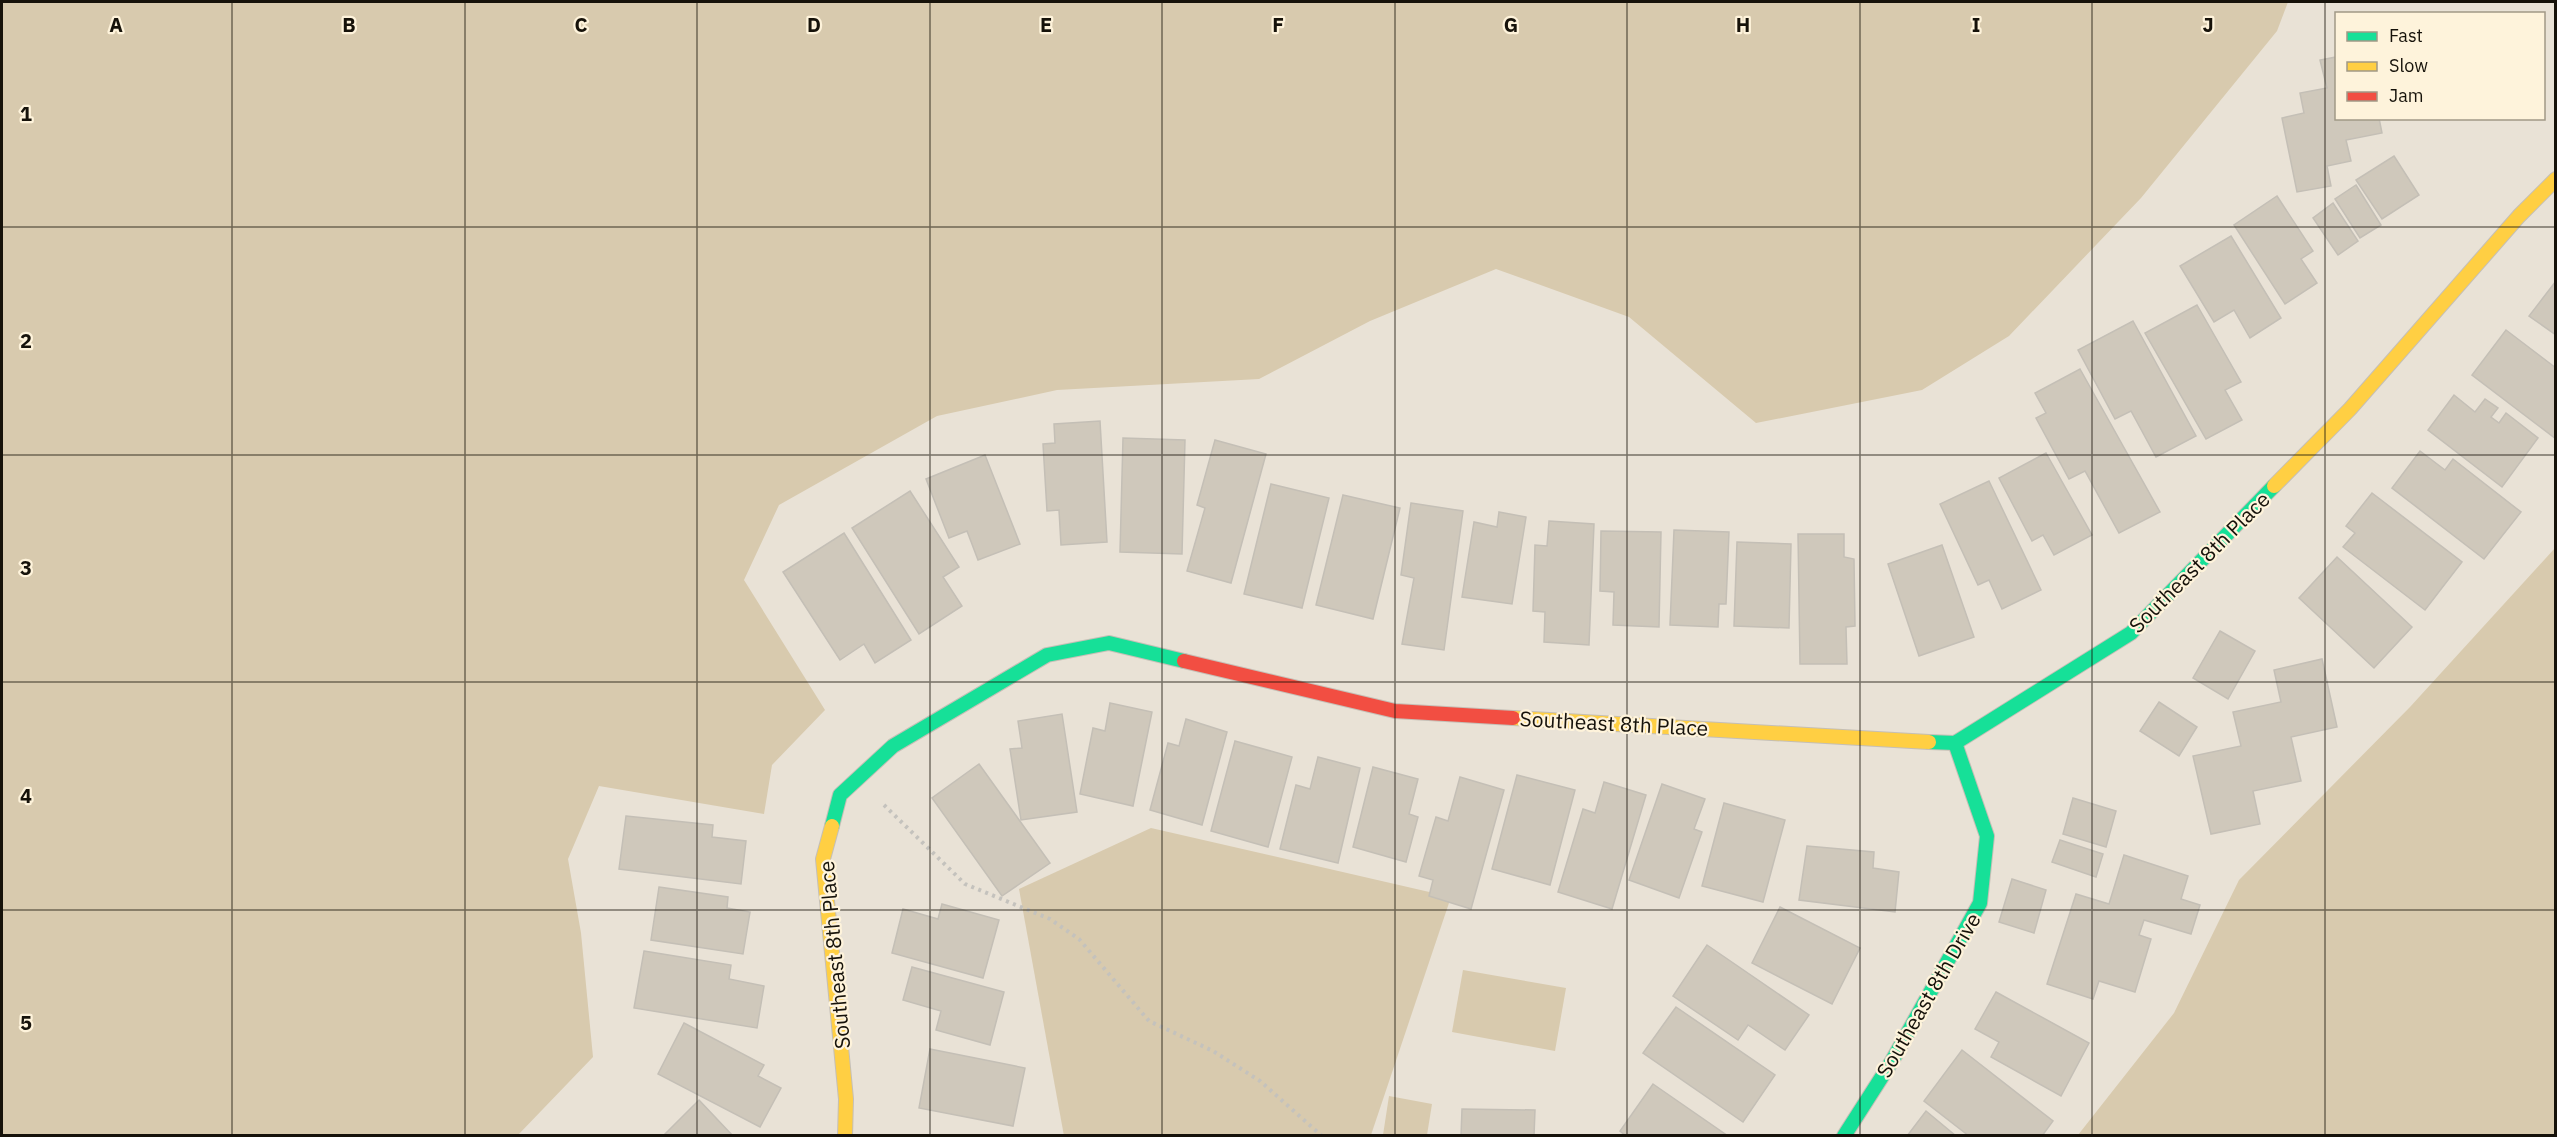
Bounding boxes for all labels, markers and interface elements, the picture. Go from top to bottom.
text: A [109,11,123,38]
text: B [342,11,356,38]
text: C [574,11,588,38]
text: D [807,11,821,38]
text: E [1040,11,1052,38]
text: F [1272,11,1284,38]
text: G [1504,11,1518,38]
text: H [1736,11,1750,38]
text: I [1972,11,1980,38]
text: J [2202,11,2214,38]
legend [2335,12,2545,120]
text: Fast [2389,24,2423,47]
text: Slow [2389,54,2428,77]
text: Jam [2389,84,2424,107]
text: 1 [20,100,32,127]
text: 2 [20,327,32,354]
street label: Southeast 8th Place [2122,485,2276,639]
text: 3 [20,554,32,581]
street label: Southeast 8th Place [1519,704,1709,742]
text: 4 [20,782,32,809]
street label: Southeast 8th Place [812,860,856,1050]
street label: Southeast 8th Drive [1869,907,1987,1083]
text: 5 [20,1009,32,1036]

